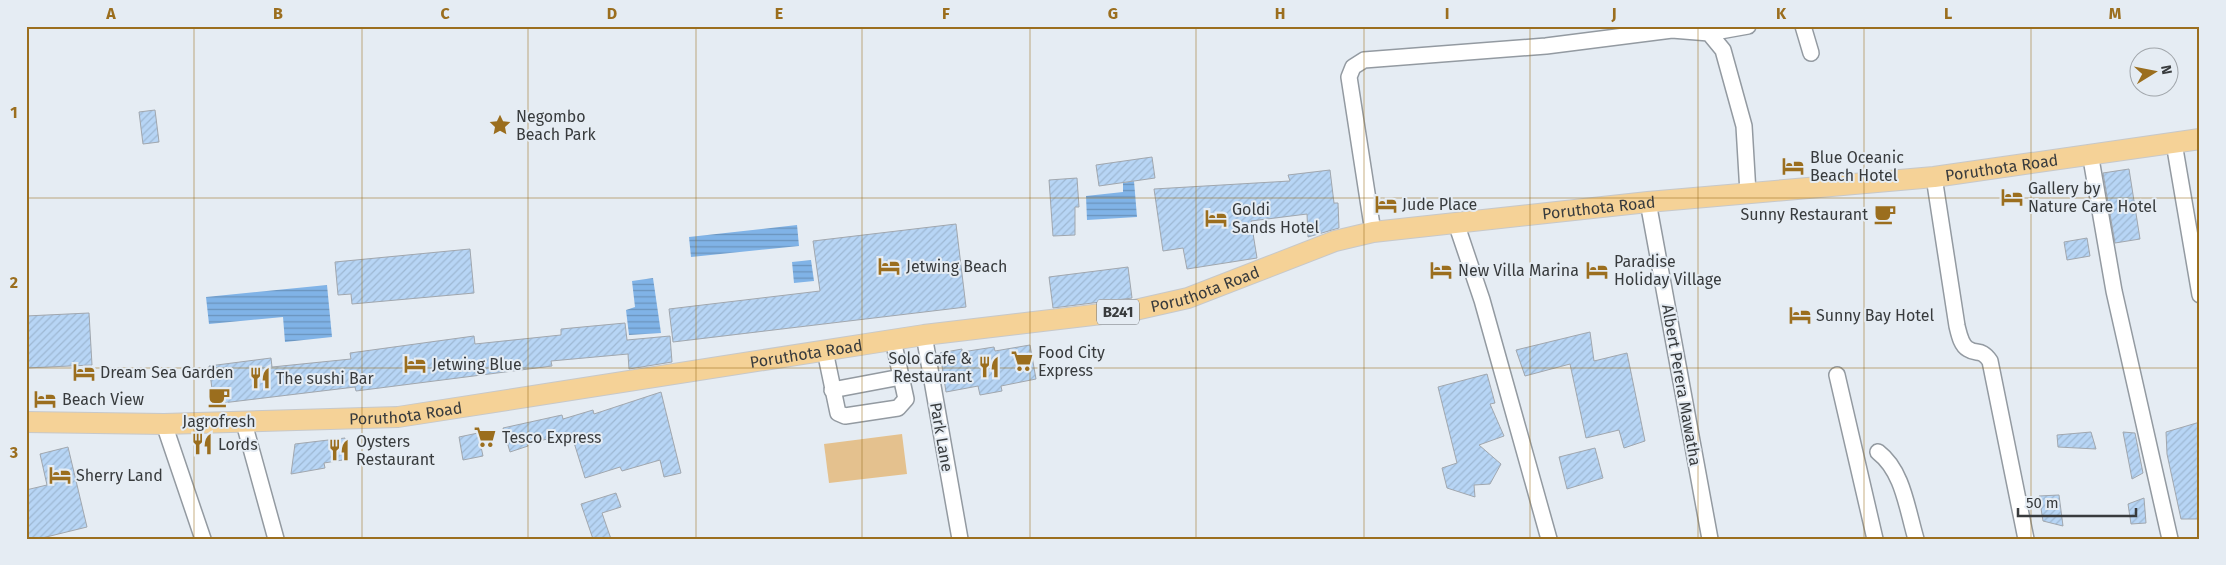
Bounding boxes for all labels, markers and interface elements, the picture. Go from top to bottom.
text: A [105,4,116,23]
text: B [273,4,283,23]
text: C [440,4,450,23]
text: D [607,4,617,23]
text: E [775,4,783,23]
text: F [942,4,950,23]
text: G [1108,4,1118,23]
text: H [1275,4,1285,23]
text: I [1445,4,1449,23]
text: J [1610,4,1617,23]
text: K [1776,4,1787,23]
text: L [1944,4,1952,23]
text: M [2109,4,2122,23]
north arrow [2128,48,2178,98]
text: N [2157,64,2175,76]
text: 1 [10,103,18,122]
place label: Negombo Beach Park [516,107,597,144]
place icon: Negombo Beach Park [487,112,513,138]
place label: Blue Oceanic Beach Hotel [1810,148,1904,185]
street label: Poruthota Road [1944,150,2059,185]
hotel icon: Blue Oceanic Beach Hotel [1780,153,1806,179]
place label: Gallery by Nature Care Hotel [2028,179,2157,216]
hotel icon: Gallery by Nature Care Hotel [1999,184,2025,210]
hotel icon: Jude Place [1373,191,1399,217]
street label: Poruthota Road [1541,192,1656,223]
place label: Jude Place [1402,195,1477,214]
place label: Goldi Sands Hotel [1232,200,1320,237]
cafe icon: Sunny Restaurant [1872,201,1898,227]
hotel icon: Goldi Sands Hotel [1203,205,1229,231]
place label: Sunny Restaurant [1740,205,1868,224]
place label: Paradise Holiday Village [1614,252,1722,289]
hotel icon: Jetwing Beach [876,253,902,279]
place label: Jetwing Beach [906,257,1007,276]
hotel icon: New Villa Marina [1428,257,1454,283]
hotel icon: Paradise Holiday Village [1584,257,1610,283]
place label: New Villa Marina [1458,261,1579,280]
street label: Poruthota Road [1149,262,1262,316]
text: 2 [10,273,18,292]
road number: B241 [1097,300,1139,324]
hotel icon: Sunny Bay Hotel [1787,302,1813,328]
street label: Albert Perera Mawatha [1658,303,1705,467]
place label: Sunny Bay Hotel [1816,306,1935,325]
street label: Poruthota Road [748,336,864,372]
place label: Food City Express [1038,343,1105,380]
supermarket icon: Food City Express [1009,348,1035,374]
place label: Solo Cafe & Restaurant [888,349,972,386]
hotel icon: Jetwing Blue [402,351,428,377]
restaurant icon: Solo Cafe & Restaurant [976,354,1002,380]
place label: Jetwing Blue [432,355,522,374]
hotel icon: Dream Sea Garden [71,359,97,385]
place label: Dream Sea Garden [100,363,234,382]
restaurant icon: The sushi Bar [247,365,273,391]
place label: The sushi Bar [276,369,374,388]
cafe icon: Jagrofresh [206,384,232,410]
hotel icon: Beach View [32,386,58,412]
place label: Beach View [62,390,144,409]
street label: Poruthota Road [349,398,464,428]
street label: Park Lane [926,401,957,473]
place label: Jagrofresh [182,412,256,431]
supermarket icon: Tesco Express [472,424,498,450]
place label: Tesco Express [502,428,602,447]
restaurant icon: Lords [189,431,215,457]
place label: Oysters Restaurant [356,432,435,469]
place label: Lords [218,435,258,454]
restaurant icon: Oysters Restaurant [326,437,352,463]
text: 3 [9,443,18,462]
hotel icon: Sherry Land [47,462,73,488]
place label: Sherry Land [76,466,163,485]
scale bar [2018,485,2136,517]
text: 50 m [2026,494,2059,512]

